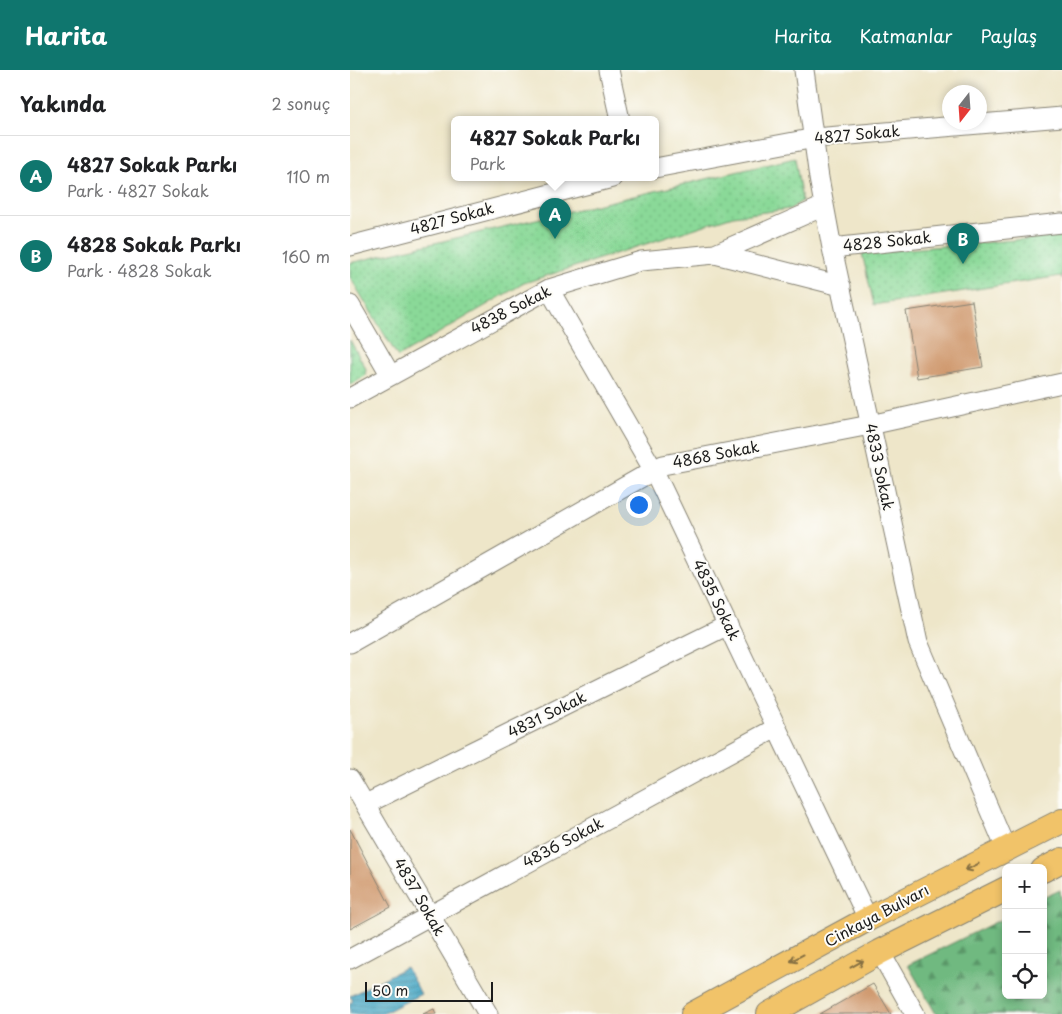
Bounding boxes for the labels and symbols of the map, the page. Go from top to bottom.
north arrow [942,85,987,130]
street label: 4827 Sokak [813,118,901,149]
street label: 4827 Sokak [407,195,496,240]
pin: A [539,198,571,239]
pin: B [947,223,979,264]
street label: 4828 Sokak [842,224,932,257]
street label: 4838 Sokak [466,278,555,339]
street label: 4833 Sokak [860,421,901,513]
street label: 4868 Sokak [670,434,761,473]
your location [626,492,652,518]
street label: 4835 Sokak [688,555,747,644]
street label: 4831 Sokak [503,684,590,743]
street label: 4836 Sokak [518,811,607,873]
street label: 4837 Sokak [389,853,452,940]
one-way arrow [964,862,979,872]
street label: Cinkaya Bulvarı [820,877,933,952]
one-way arrow [789,953,804,963]
one-way arrow [850,959,864,969]
scale bar [365,979,492,1002]

